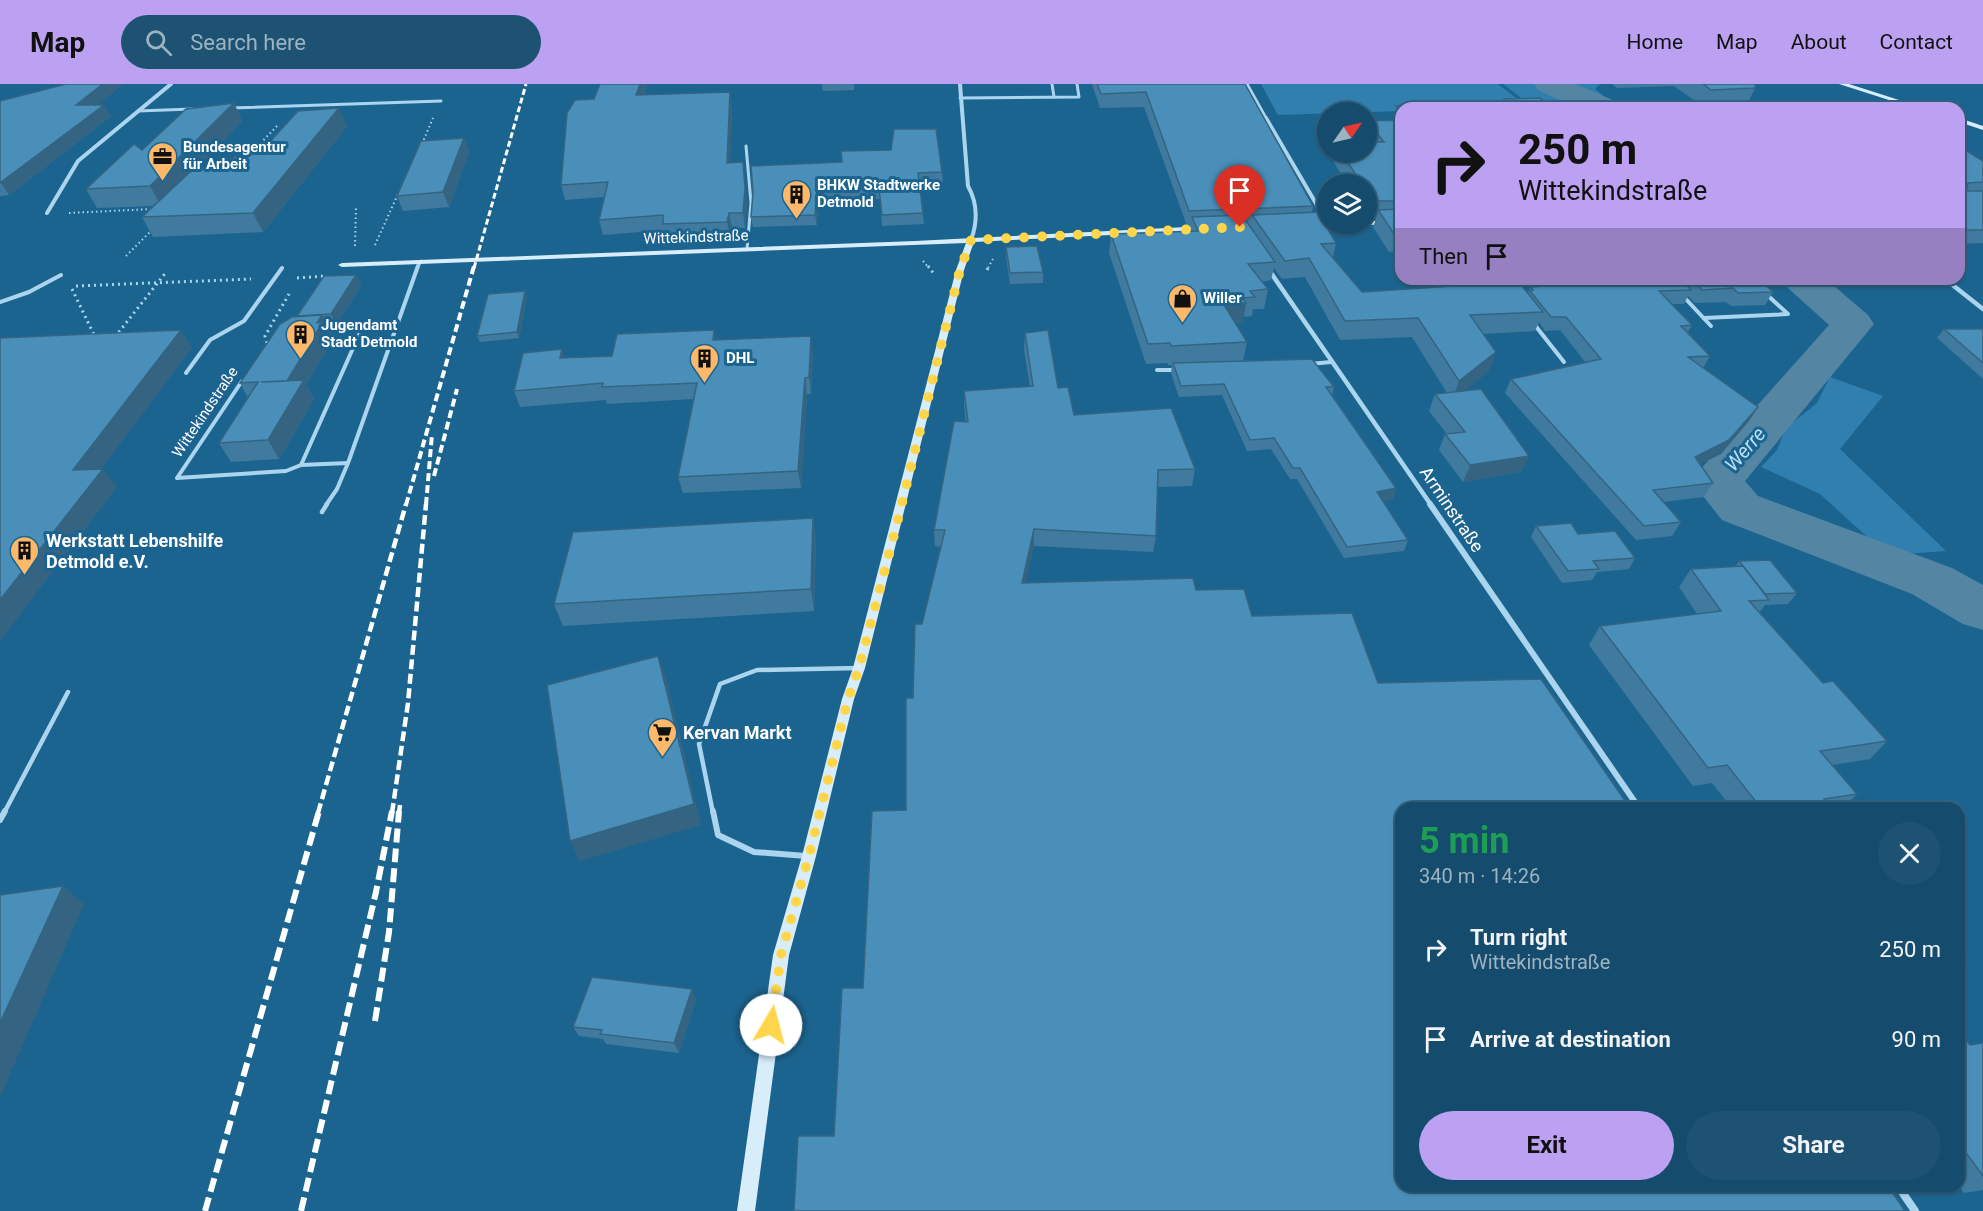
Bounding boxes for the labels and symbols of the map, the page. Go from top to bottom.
north arrow [1317,102,1377,162]
place label: Bundesagentur für Arbeit [183,138,286,173]
office icon: Bundesagentur für Arbeit [146,140,178,182]
pin [1214,165,1265,227]
place label: BHKW Stadtwerke Detmold [817,176,940,211]
building icon: BHKW Stadtwerke Detmold [780,178,812,220]
street label: Wittekindstraße [643,226,749,248]
shop icon: Willer [1166,282,1198,324]
place label: Willer [1203,289,1242,307]
place label: Jugendamt Stadt Detmold [321,316,417,351]
building icon: Jugendamt Stadt Detmold [284,318,316,360]
building icon: DHL [689,342,721,384]
place label: DHL [726,349,754,367]
street label: Wittekindstraße [168,363,242,461]
water label: Werre [1719,422,1771,476]
street label: Arminstraße [1416,462,1488,556]
place label: Werkstatt Lebenshilfe Detmold e.V. [46,530,224,572]
building icon: Werkstatt Lebenshilfe Detmold e.V. [9,534,41,576]
supermarket icon: Kervan Markt [646,716,678,758]
place label: Kervan Markt [683,722,792,743]
position arrow [739,993,803,1057]

